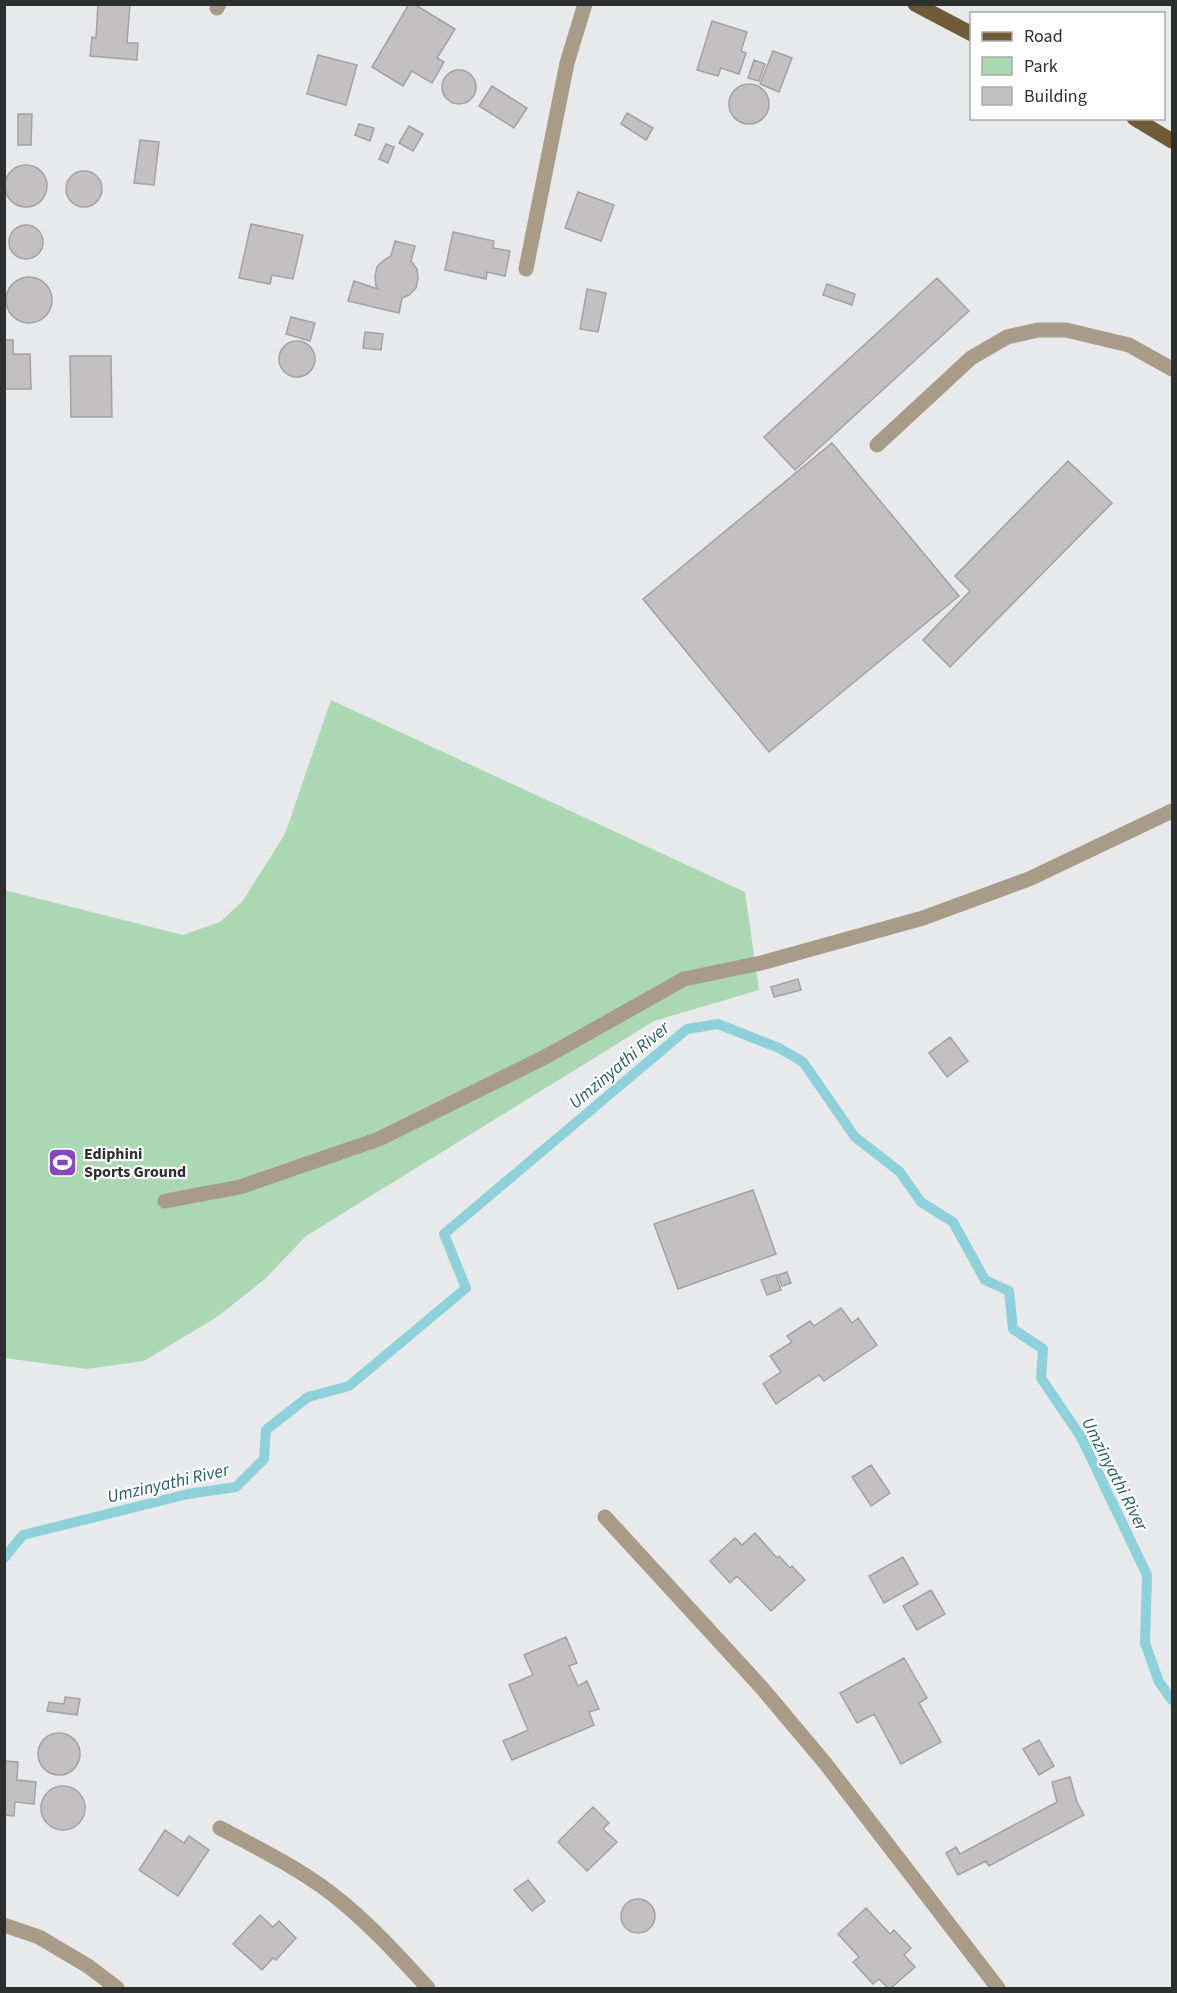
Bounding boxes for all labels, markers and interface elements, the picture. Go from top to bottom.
legend [970,12,1165,120]
text: Road [1024,24,1063,49]
text: Park [1024,54,1058,79]
text: Building [1024,84,1087,109]
water label: Umzinyathi River [564,1015,676,1115]
place label: Ediphini Sports Ground [84,1143,186,1183]
sports icon: Ediphini Sports Ground [47,1146,79,1178]
water label: Umzinyathi River [1075,1413,1154,1536]
water label: Umzinyathi River [105,1457,232,1510]

